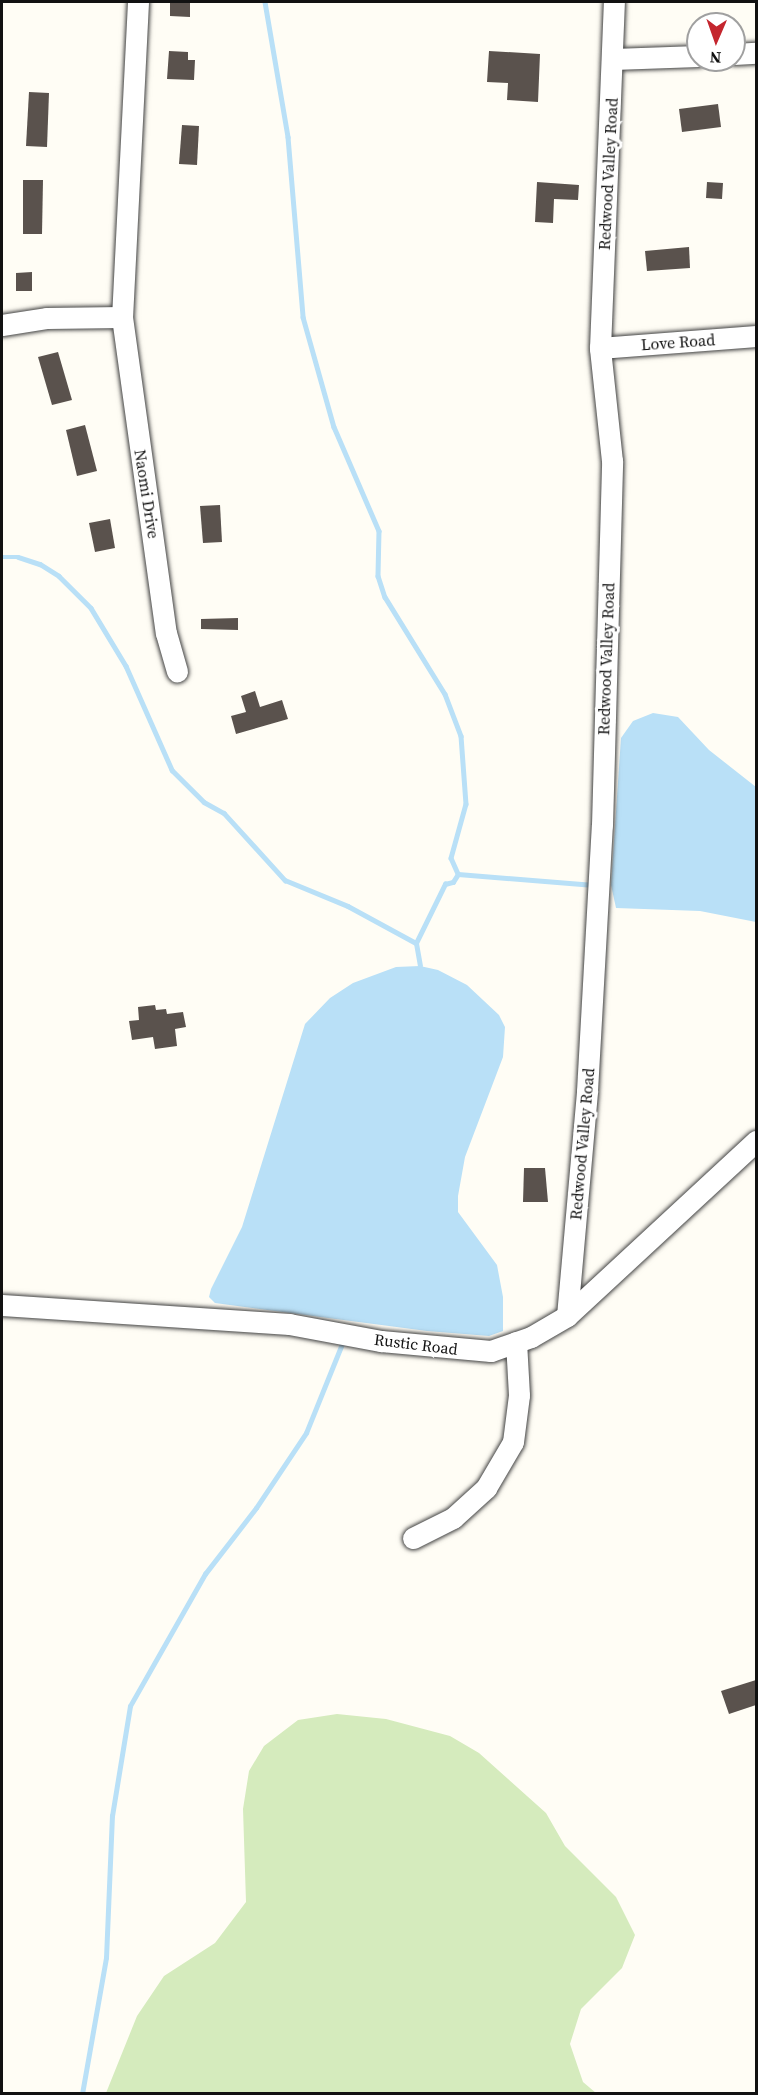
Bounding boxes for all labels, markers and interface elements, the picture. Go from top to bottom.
north arrow [686,12,746,72]
text: N [709,47,722,69]
street label: Redwood Valley Road [594,97,622,251]
street label: Love Road [640,330,716,354]
street label: Naomi Drive [130,448,164,540]
street label: Redwood Valley Road [594,582,618,736]
street label: Redwood Valley Road [566,1067,598,1221]
street label: Rustic Road [373,1329,459,1359]

